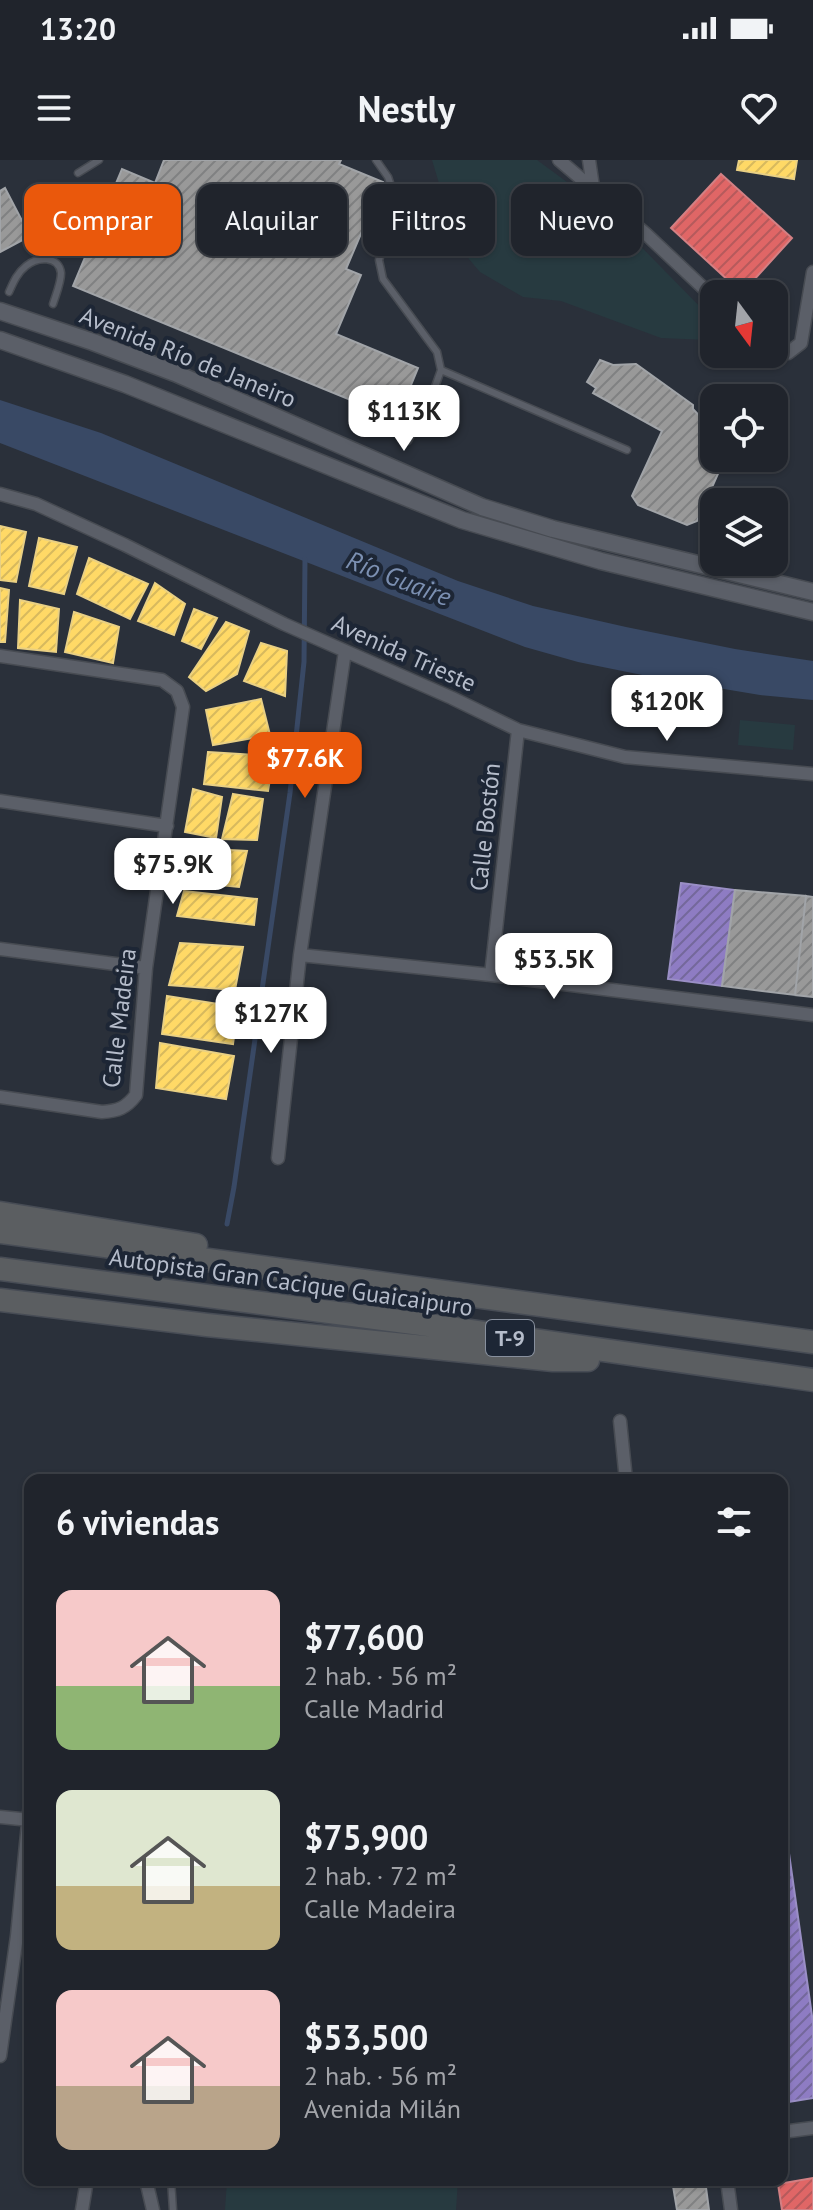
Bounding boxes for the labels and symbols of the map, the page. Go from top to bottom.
north arrow [700,280,788,368]
street label: Avenida Río de Janeiro [75,299,301,415]
pin: $113K [348,385,460,453]
water label: Río Guaire [342,543,456,613]
street label: Avenida Trieste [327,607,481,699]
pin: $120K [611,675,723,743]
pin: $77.6K [240,732,370,800]
street label: Calle Bostón [463,761,507,893]
pin: $75.9K [108,838,238,906]
pin: $53.5K [489,933,619,1001]
street label: Calle Madeira [95,946,143,1090]
pin: $127K [215,987,327,1055]
street label: Autopista Gran Cacique Guaicaipuro [107,1241,475,1323]
road number: T-9 [486,1320,534,1356]

